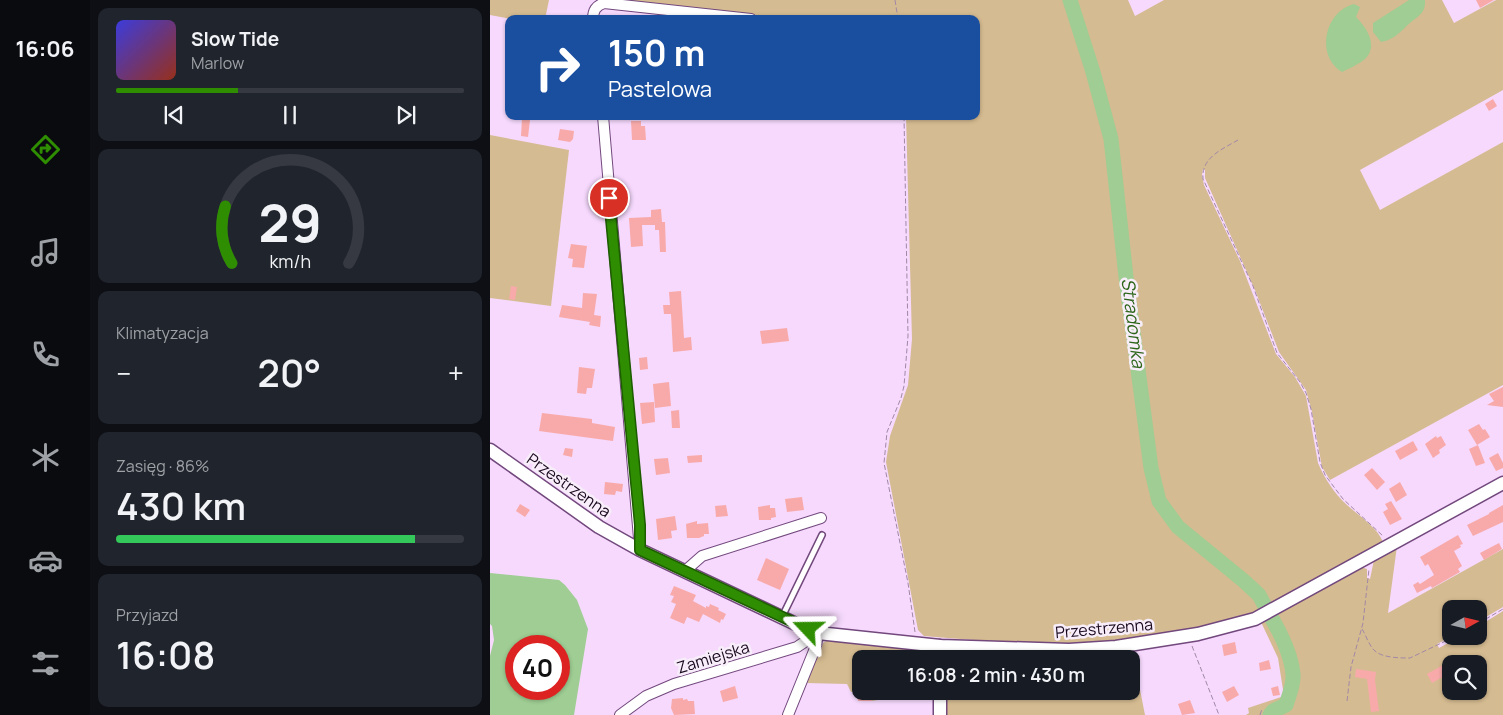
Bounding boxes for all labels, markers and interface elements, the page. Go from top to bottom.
text: Slow Tide [191,26,279,52]
text: 150 m [608,29,705,77]
text: 16:06 [16,34,75,64]
icon: right [525,35,590,100]
text: Marlow [191,52,244,74]
text: Pastelowa [608,74,712,104]
icon: previous [160,101,188,129]
icon: pause [276,101,304,129]
icon: next [392,101,420,129]
icon: directions [28,132,63,167]
pin [588,177,630,219]
icon: arrive [595,184,623,212]
text: 29 [258,187,322,258]
icon: music [28,235,63,270]
text: km/h [269,249,311,273]
water label: Stradomka [1117,277,1152,370]
text: Klimatyzacja [116,322,209,344]
icon: phone [28,337,63,372]
text: 20° [258,346,321,398]
text: − [116,354,131,392]
text: + [448,354,464,392]
icon: climate [28,440,63,475]
street label: Przestrzenna [523,448,615,522]
text: Zasięg · 86% [116,455,209,477]
text: 430 km [116,479,246,531]
icon: car [28,543,63,578]
north arrow [1442,600,1488,645]
map controls [1442,600,1487,700]
position arrow [781,602,833,654]
text: Przyjazd [116,604,178,626]
street label: Przestrzenna [1054,613,1154,643]
text: 16:08 [116,628,215,680]
speed limit sign: 40 [505,635,570,700]
street label: Zamiejska [674,636,752,678]
icon: filters [28,646,63,681]
button: search [1442,655,1487,700]
text: 16:08 · 2 min · 430 m [907,662,1085,688]

